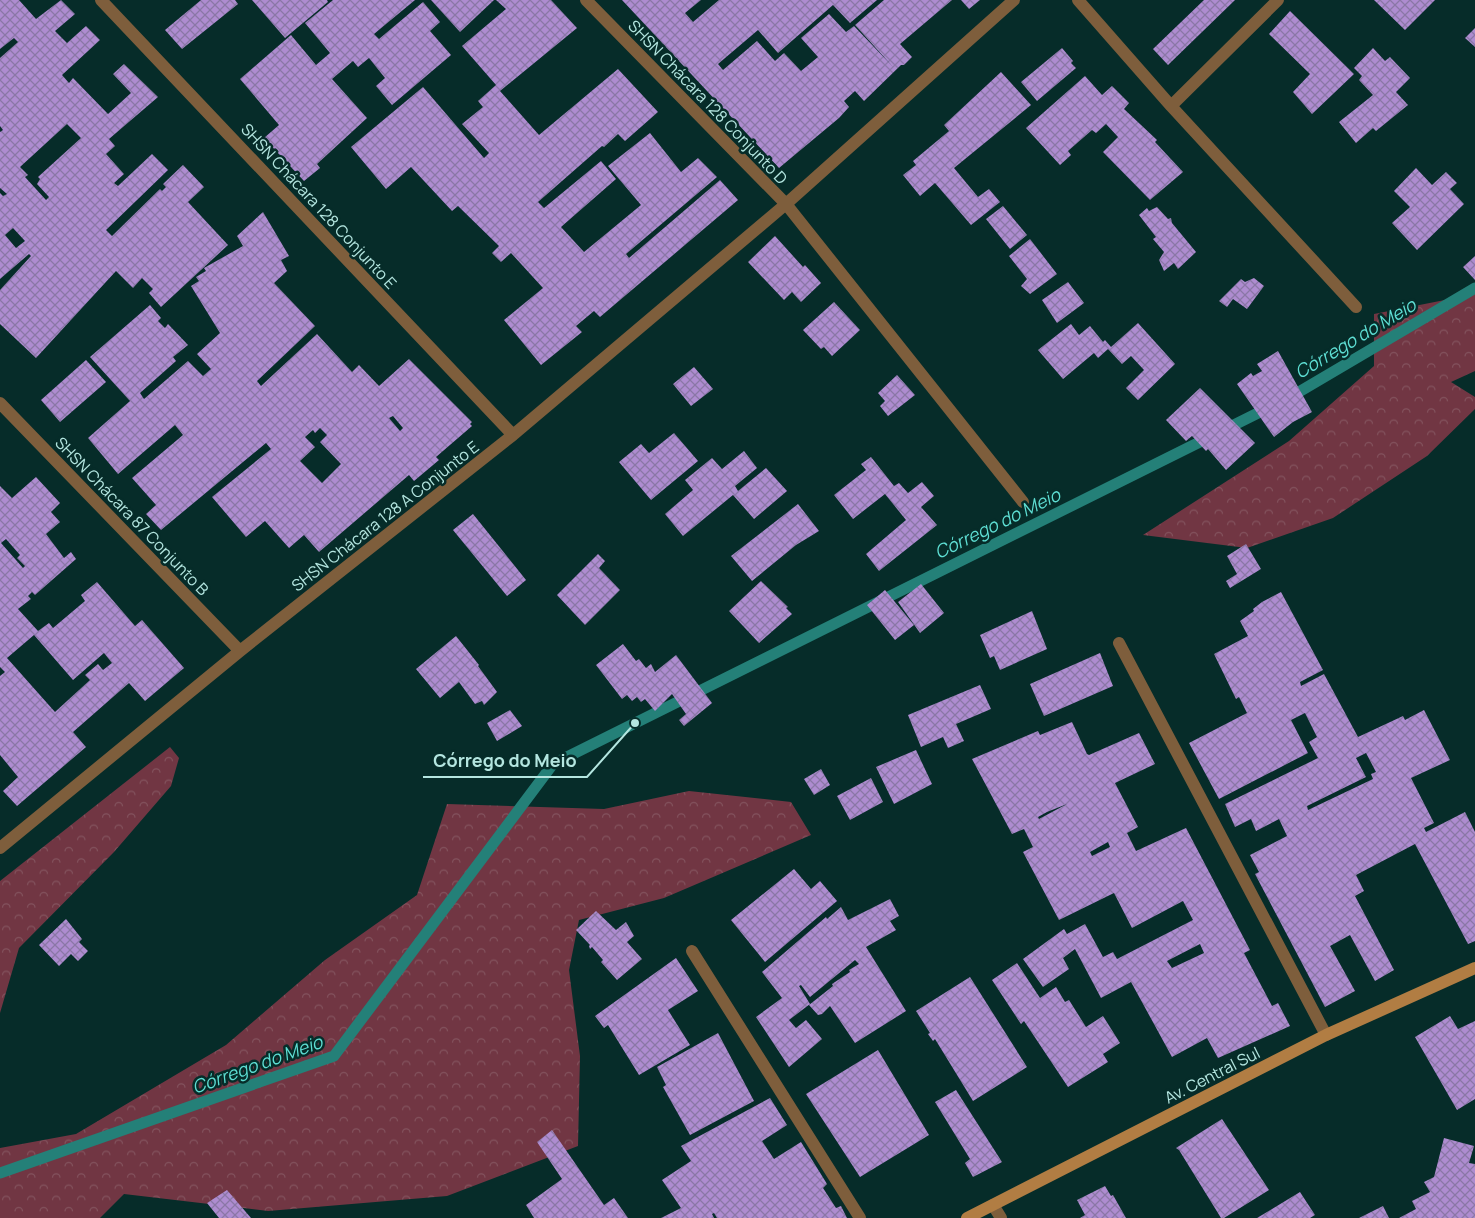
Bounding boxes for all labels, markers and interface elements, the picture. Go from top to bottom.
street label: SHSN Chácara 128 Conjunto D [623,15,793,189]
street label: SHSN Chácara 128 Conjunto E [236,118,402,294]
water label: Córrego do Meio [1290,292,1421,384]
street label: SHSN Chácara 87 Conjunto B [50,432,214,600]
street label: SHSN Chácara 128 A Conjunto E [287,436,483,596]
water label: Córrego do Meio [930,482,1065,564]
callout: Córrego do Meio [423,744,587,777]
text: Córrego do Meio [433,748,577,772]
water label: Córrego do Meio [188,1029,327,1099]
street label: Av. Central Sul [1160,1041,1264,1109]

